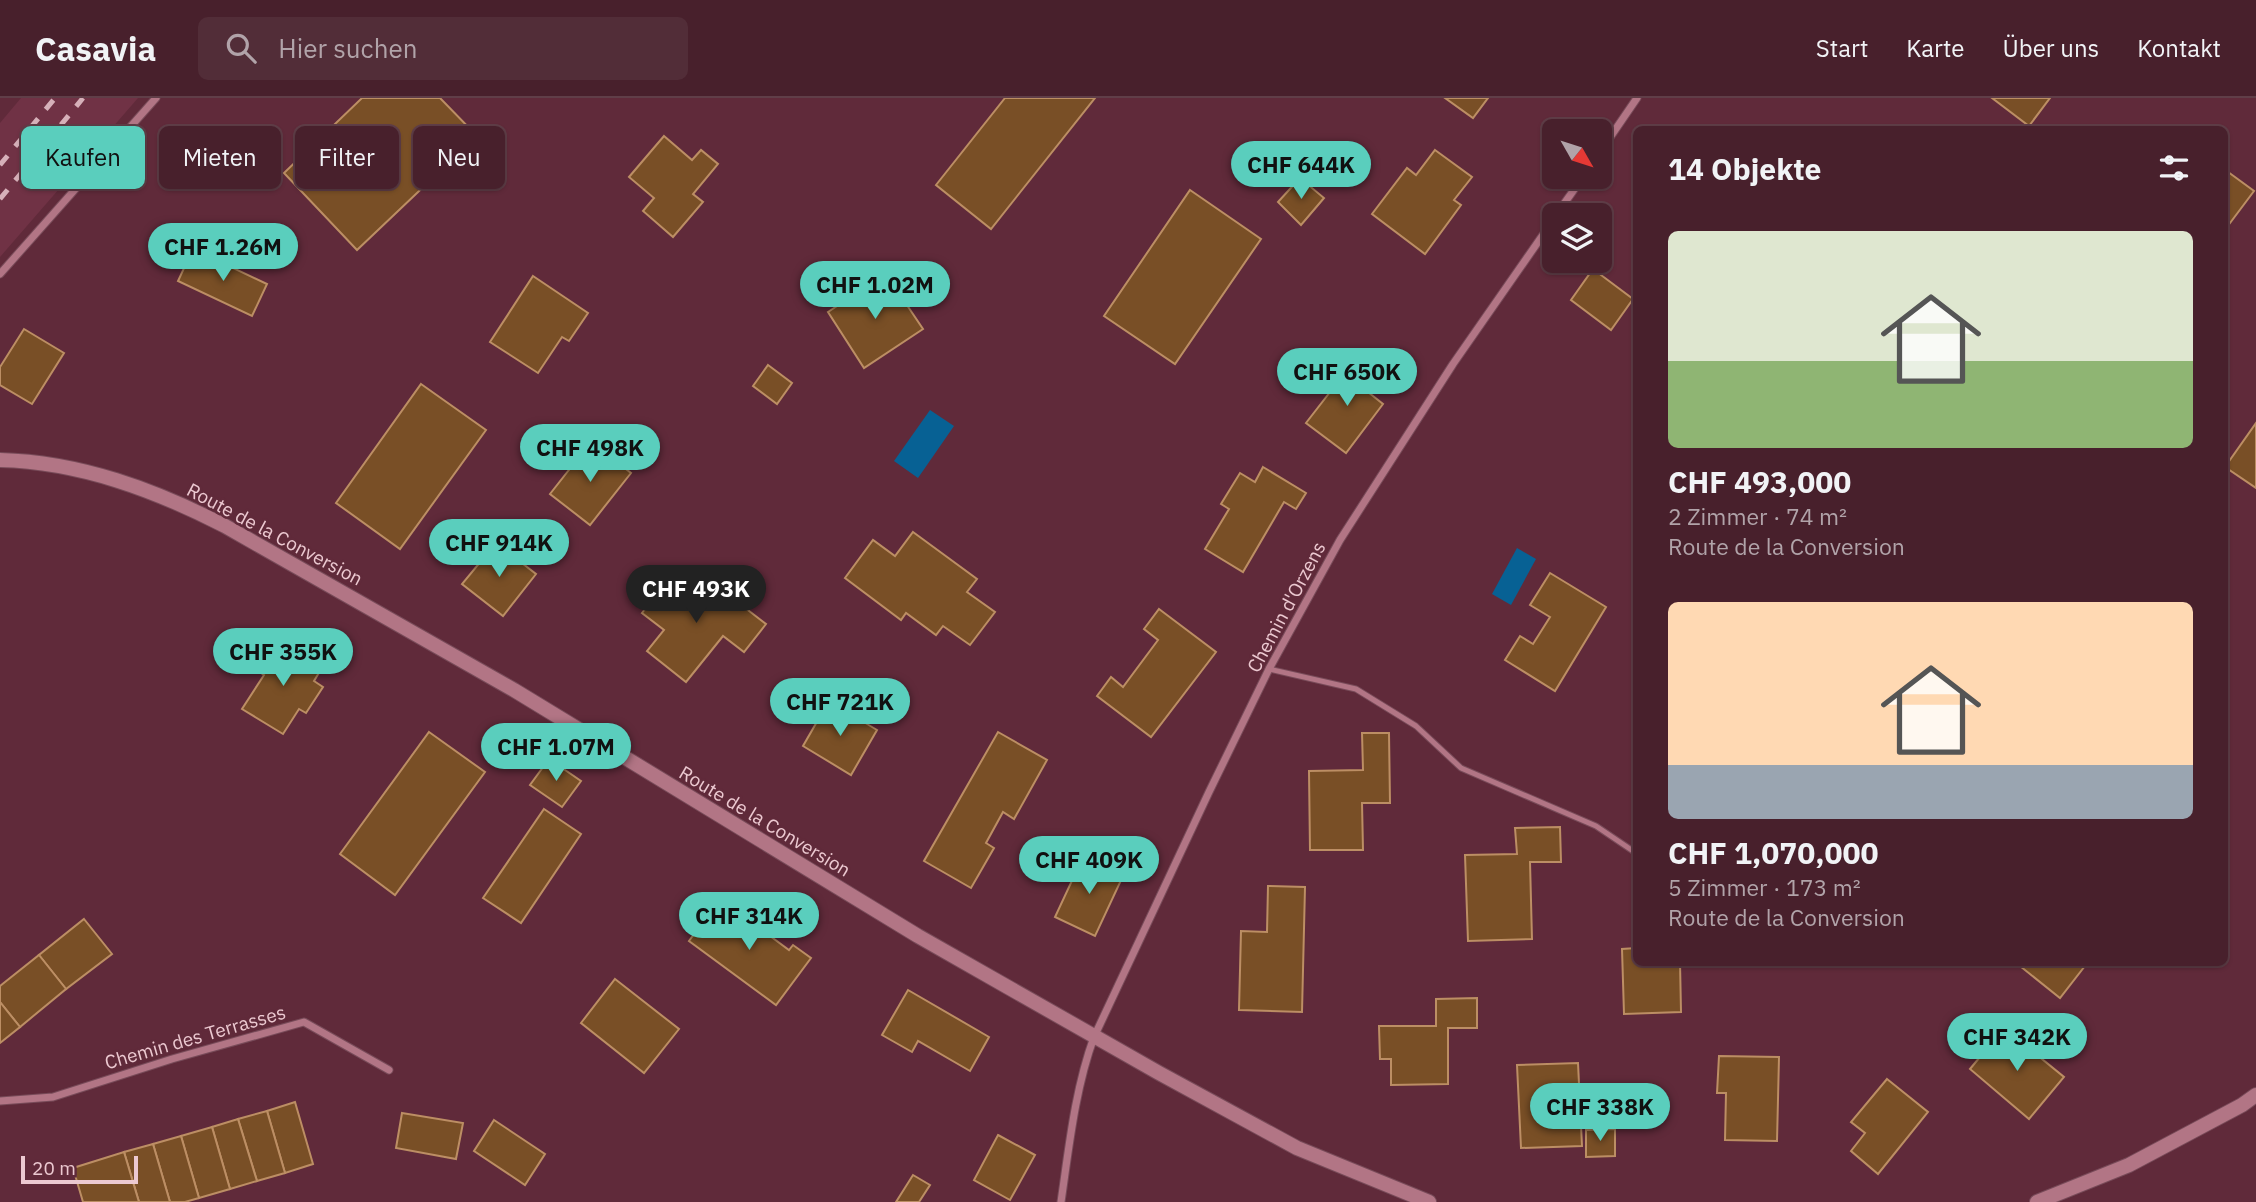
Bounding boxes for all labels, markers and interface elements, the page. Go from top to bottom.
search box [198,17,688,80]
text: Casavia [35,27,156,70]
icon: search [222,29,260,67]
text: Hier suchen [278,31,417,65]
text: Start [1816,32,1868,64]
text: Karte [1906,32,1964,64]
text: Über uns [2002,32,2099,64]
text: Kontakt [2137,32,2221,64]
north arrow [1542,119,1612,189]
map controls [1542,119,1612,273]
chip: Kaufen [21,126,145,189]
chip: Mieten [159,126,281,189]
chip: Filter [295,126,399,189]
chip: Neu [413,126,505,189]
pin: CHF 644K [1229,141,1373,201]
text: CHF 644K [1247,149,1355,179]
text: 14 Objekte [1668,149,1821,188]
icon: filters [2155,149,2193,187]
button: layers [1542,203,1612,273]
pin: CHF 1.26M [143,223,303,283]
text: CHF 1.26M [164,231,282,261]
pin: CHF 1.02M [795,262,955,321]
text: CHF 1.02M [816,269,934,299]
icon: home [1868,276,1994,402]
pin: CHF 650K [1275,348,1419,408]
text: CHF 650K [1293,356,1401,386]
pin: CHF 498K [518,424,662,484]
text: CHF 498K [536,432,644,462]
text: CHF 493,000 [1668,462,1851,501]
street label: Route de la Conversion [183,477,367,591]
text: 2 Zimmer · 74 m² [1668,501,1847,531]
pin: CHF 914K [427,519,571,579]
text: CHF 914K [445,527,553,557]
text: Route de la Conversion [1668,531,1905,561]
street label: Chemin d'Orzens [1241,538,1331,676]
pin: CHF 493K [624,566,768,625]
text: CHF 493K [642,573,750,603]
pin: CHF 355K [211,628,355,688]
text: CHF 355K [229,636,337,666]
icon: home [1868,647,1994,773]
pin: CHF 721K [768,678,912,738]
text: CHF 721K [786,686,894,716]
pin: CHF 1.07M [476,724,636,783]
text: CHF 1.07M [497,731,615,761]
street label: Route de la Conversion [675,760,855,882]
text: CHF 1,070,000 [1668,833,1878,872]
pin: CHF 409K [1017,836,1161,896]
text: CHF 409K [1035,844,1143,874]
text: 5 Zimmer · 173 m² [1668,872,1861,902]
pin: CHF 314K [677,892,821,952]
text: CHF 314K [695,900,803,930]
text: Route de la Conversion [1668,902,1905,932]
street label: Chemin des Terrasses [102,1000,288,1074]
pin: CHF 342K [1945,1014,2089,1073]
text: CHF 342K [1963,1021,2071,1051]
pin: CHF 338K [1528,1084,1672,1143]
text: CHF 338K [1546,1091,1654,1121]
scale bar [21,1153,138,1185]
text: 20 m [32,1156,76,1180]

